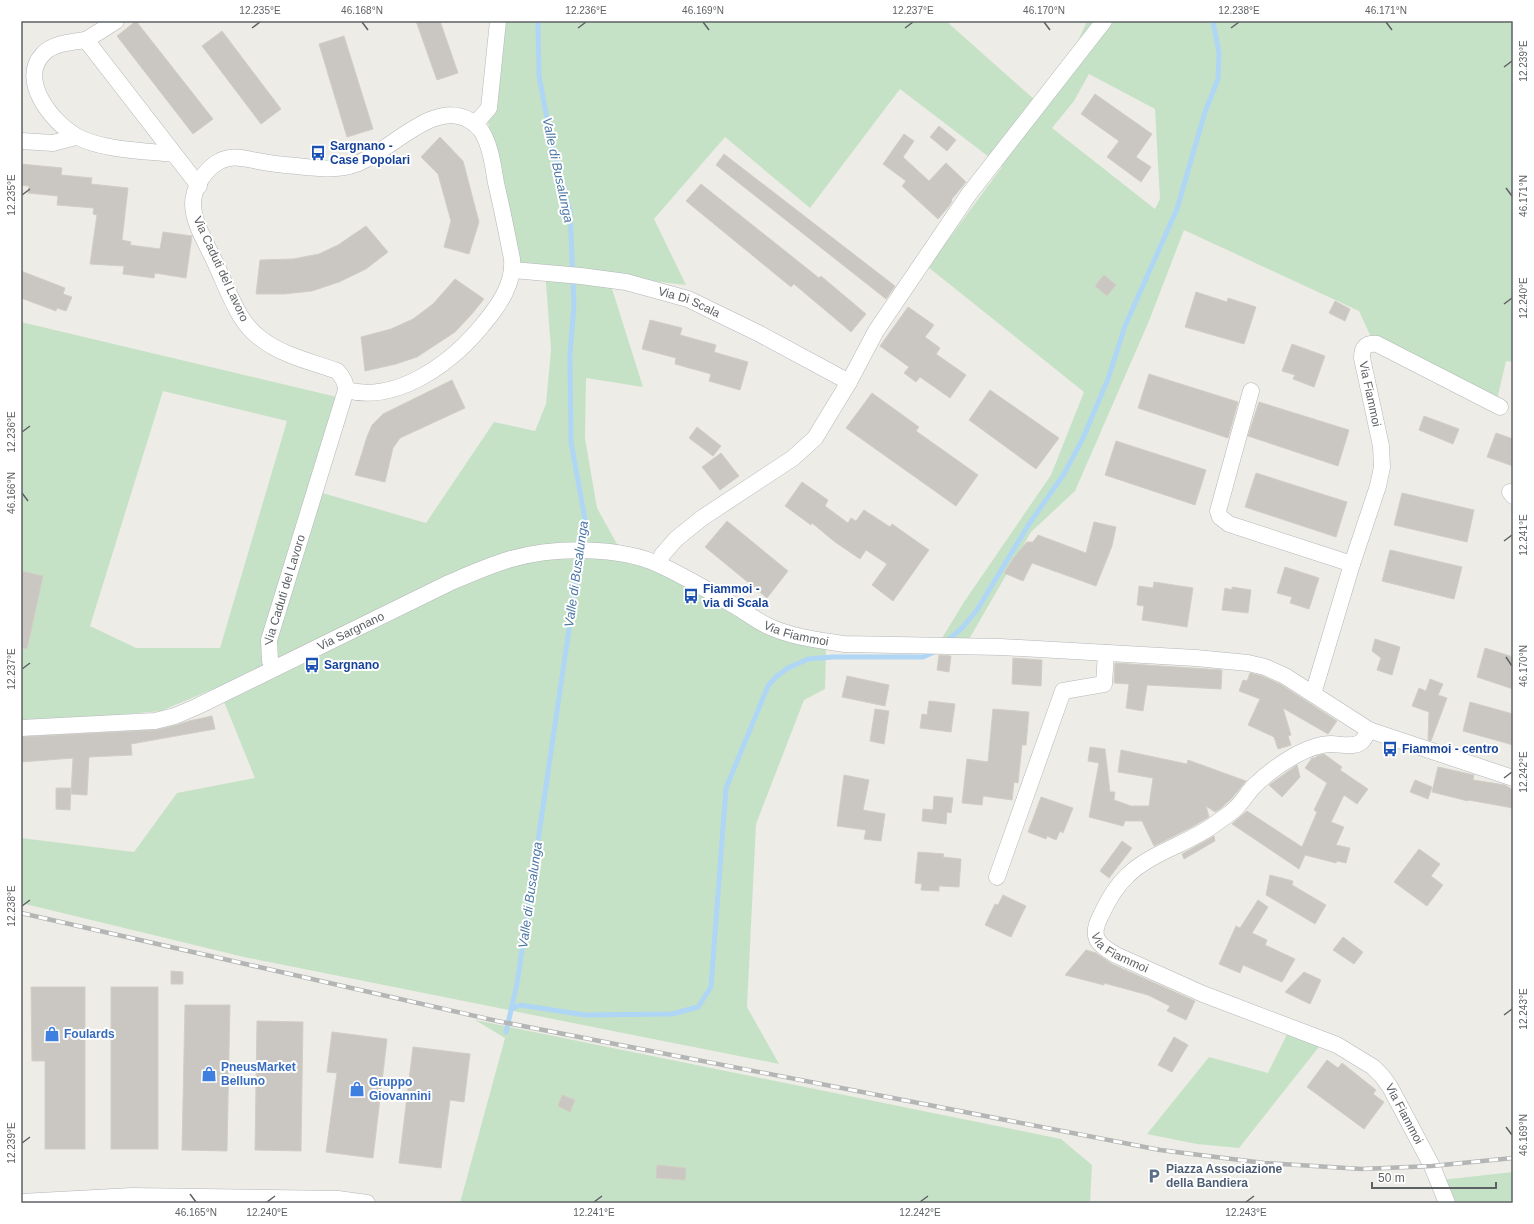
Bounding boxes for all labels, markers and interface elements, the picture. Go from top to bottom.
text: 12.235°E [239,5,281,16]
text: 46.168°N [341,5,383,16]
text: 12.236°E [565,5,607,16]
text: 46.169°N [682,5,724,16]
text: 12.237°E [892,5,934,16]
text: 46.170°N [1023,5,1065,16]
text: 12.238°E [1218,5,1260,16]
text: 46.171°N [1365,5,1407,16]
text: 12.239°E [1518,40,1529,82]
water label: Valle di Busalunga [540,116,576,224]
place label: Sargnano - Case Popolari [330,139,410,167]
bus stop icon: Sargnano - Case Popolari [309,144,327,162]
text: 12.235°E [6,174,17,216]
text: 46.171°N [1518,175,1529,217]
street label: Via Caduti del Lavoro [190,214,252,324]
text: 12.240°E [1518,277,1529,319]
street label: Via Di Scala [657,284,723,321]
street label: Via Fiammoi [1356,360,1384,428]
text: 12.236°E [6,411,17,453]
text: 46.166°N [6,472,17,514]
text: 12.241°E [1518,514,1529,556]
water label: Valle di Busalunga [561,520,591,628]
street label: Via Caduti del Lavoro [262,533,308,645]
place label: Fiammoi - via di Scala [703,582,769,610]
bus stop icon: Fiammoi - via di Scala [682,587,700,605]
street label: Via Sargnano [315,609,387,653]
street label: Via Fiammoi [761,618,830,649]
text: 46.170°N [1518,645,1529,687]
text: 12.237°E [6,648,17,690]
bus stop icon: Sargnano [303,656,321,674]
place label: Sargnano [324,658,379,672]
bus stop icon: Fiammoi - centro [1381,740,1399,758]
place label: Fiammoi - centro [1402,742,1499,756]
text: 12.242°E [1518,751,1529,793]
water label: Valle di Busalunga [515,841,545,949]
text: 12.238°E [6,885,17,927]
street label: Via Fiammoi [1088,931,1151,976]
text: 12.243°E [1518,988,1529,1030]
shop icon: Foulards [43,1025,61,1043]
place label: Foulards [64,1027,115,1041]
place label: PneusMarket Belluno [221,1060,296,1088]
shop icon: PneusMarket Belluno [200,1065,218,1083]
place label: Gruppo Giovannini [369,1075,431,1103]
shop icon: Gruppo Giovannini [348,1080,366,1098]
street label: Via Fiammoi [1382,1081,1426,1146]
text: 46.169°N [1518,1114,1529,1156]
text: 12.239°E [6,1122,17,1164]
place label: Piazza Associazione della Bandiera [1166,1162,1283,1190]
scale bar [1372,1164,1496,1190]
parking icon: Piazza Associazione della Bandiera [1145,1167,1163,1185]
text: 50 m [1378,1171,1405,1185]
text: 46.165°N [175,1207,217,1218]
text: 12.240°E [246,1207,288,1218]
text: 12.241°E [573,1207,615,1218]
text: 12.242°E [899,1207,941,1218]
text: 12.243°E [1225,1207,1267,1218]

